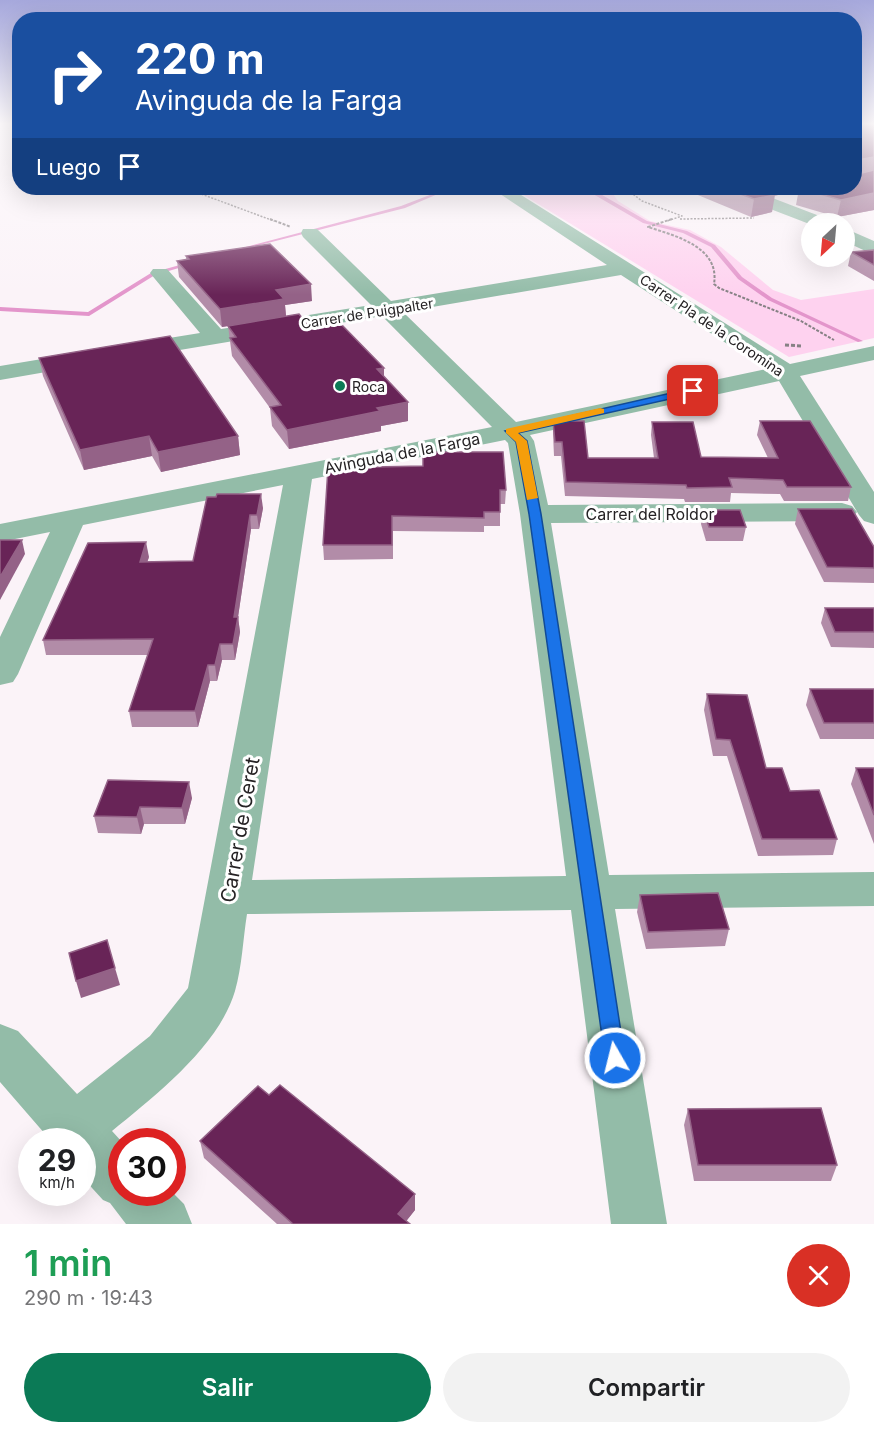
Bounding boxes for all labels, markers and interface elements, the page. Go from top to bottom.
text: 220 m [135,33,265,84]
icon: right [36,36,114,114]
text: Avinguda de la Farga [135,84,402,117]
icon: arrive [113,150,146,183]
text: Luego [36,154,101,180]
north arrow [801,213,855,267]
map controls [801,213,855,267]
street label: Carrer Pla de la Coromina [637,270,787,380]
street label: Carrer de Puigpalter [300,294,434,332]
pin [667,365,718,416]
icon: arrive [676,374,709,407]
place label: Roca [352,378,385,395]
marker: Roca [333,379,347,393]
street label: Avinguda de la Farga [322,428,482,478]
street label: Carrer del Roldor [586,504,715,524]
street label: Carrer de Ceret [215,755,265,904]
position arrow [583,1026,647,1090]
speed limit sign: 30 [108,1128,186,1206]
text: 29 [38,1142,76,1178]
text: km/h [39,1173,75,1192]
text: 1 min [24,1241,112,1285]
button: close [787,1244,850,1307]
text: 290 m · 19:43 [24,1286,153,1310]
button: Salir [24,1353,431,1422]
button: Compartir [443,1353,850,1422]

